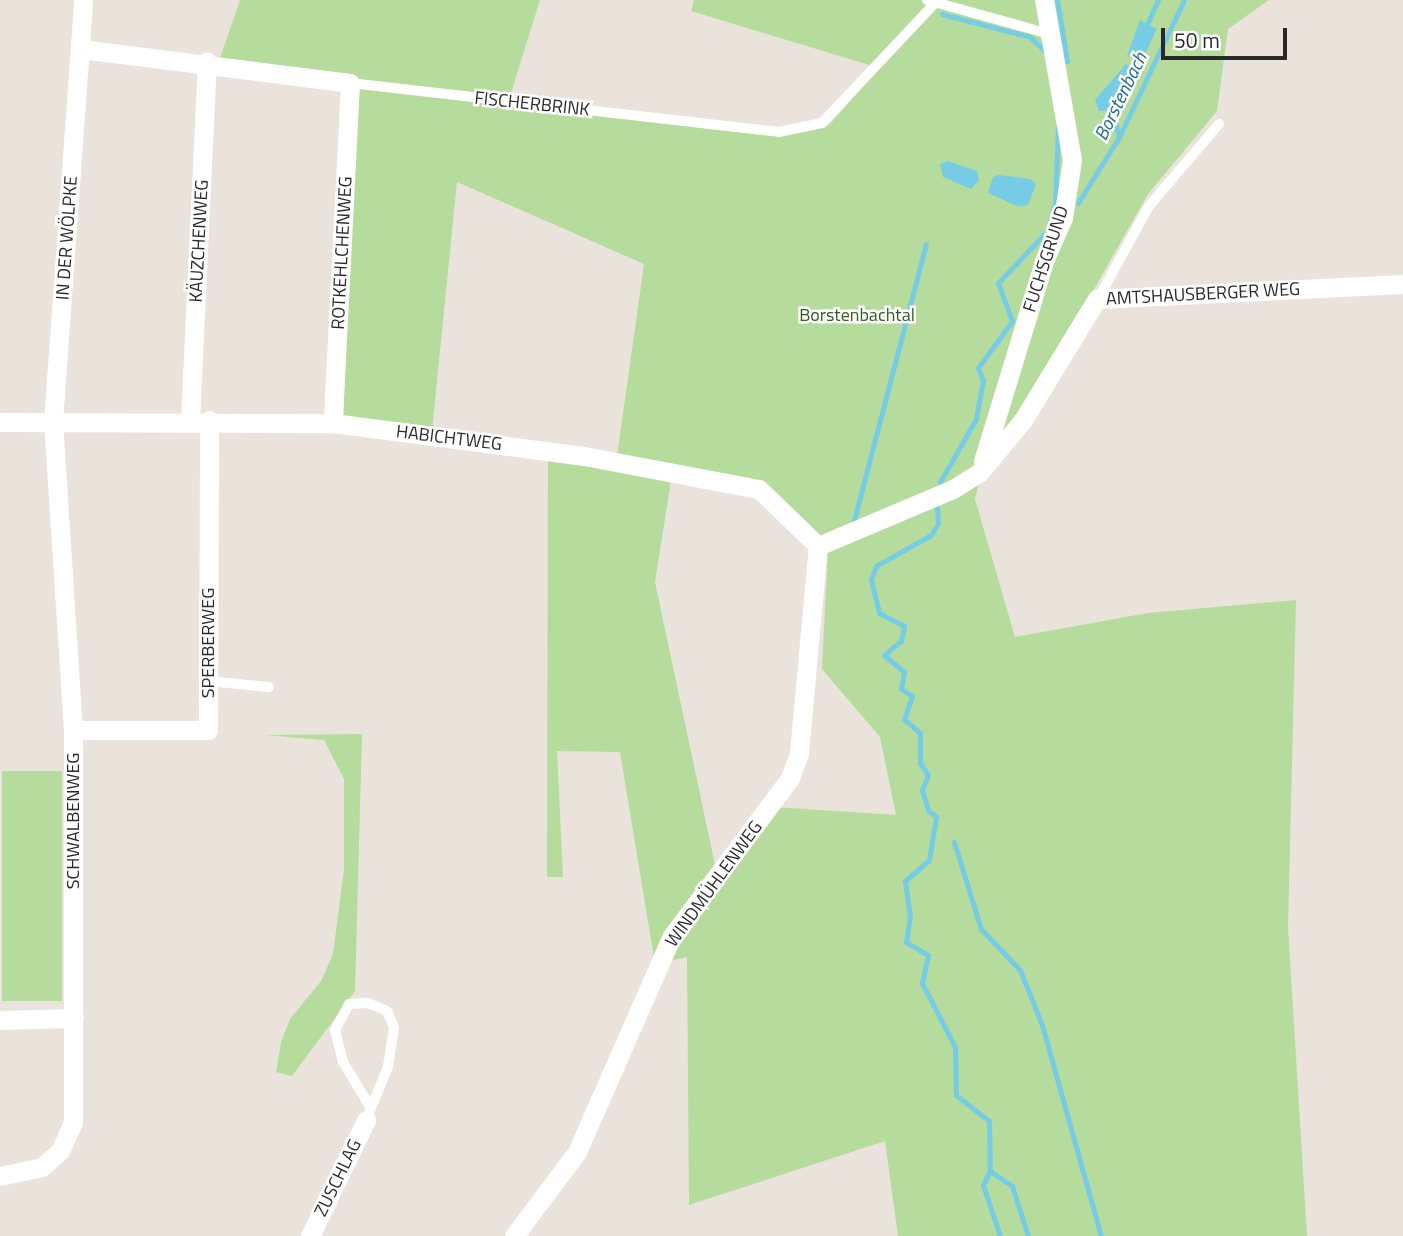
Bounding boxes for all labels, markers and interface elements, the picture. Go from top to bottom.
scale bar [1165,14,1291,58]
text: 50 m [1174,24,1220,56]
water label: Borstenbach [1089,48,1151,144]
street label: FISCHERBRINK [473,87,591,121]
street label: IN DER WÖLPKE [52,175,82,301]
street label: ROTKEHLCHENWEG [327,176,357,330]
street label: KÄUZCHENWEG [185,179,213,303]
street label: FUCHSGRUND [1019,203,1073,315]
street label: AMTSHAUSBERGER WEG [1105,278,1301,310]
park label: Borstenbachtal [799,304,915,326]
street label: HABICHTWEG [395,421,503,455]
street label: SPERBERWEG [197,588,219,698]
street label: SCHWALBENWEG [62,753,84,889]
street label: WINDMÜHLENWEG [661,817,767,951]
street label: ZUSCHLAG [310,1136,366,1220]

